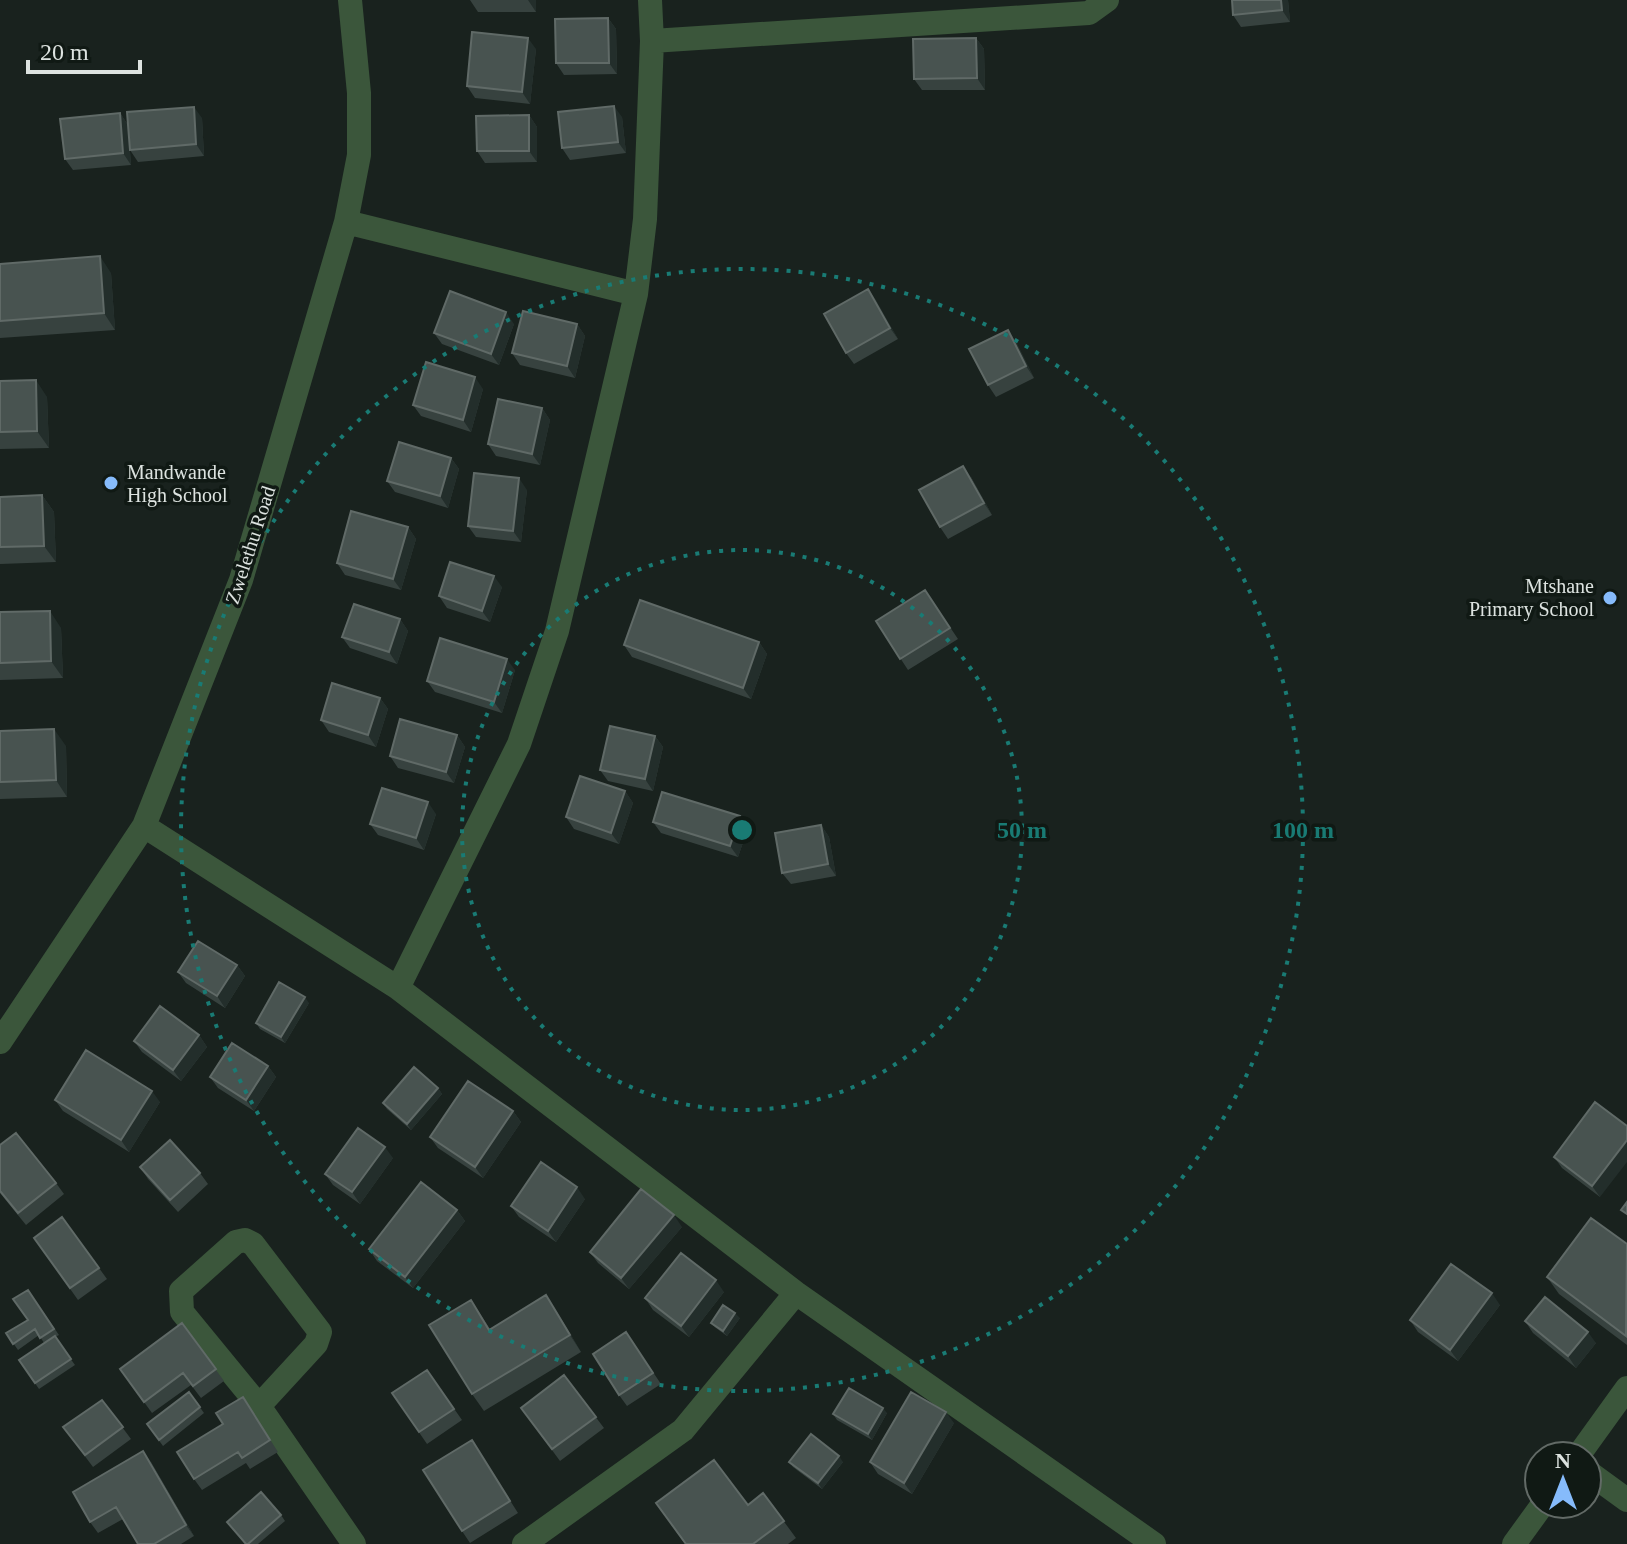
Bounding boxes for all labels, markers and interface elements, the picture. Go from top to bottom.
scale bar [28,24,140,74]
text: 20 m [40,39,89,65]
place label: Mandwande High School [127,461,228,507]
marker: Mandwande High School [102,474,120,492]
street label: Zwelethu Road [221,483,279,607]
place label: Mtshane Primary School [1469,575,1594,621]
marker: Mtshane Primary School [1601,589,1619,607]
centre of rings [728,816,756,844]
text: 50 m [997,817,1047,843]
text: 100 m [1272,817,1334,843]
north arrow [1523,1440,1603,1520]
text: N [1555,1448,1571,1473]

